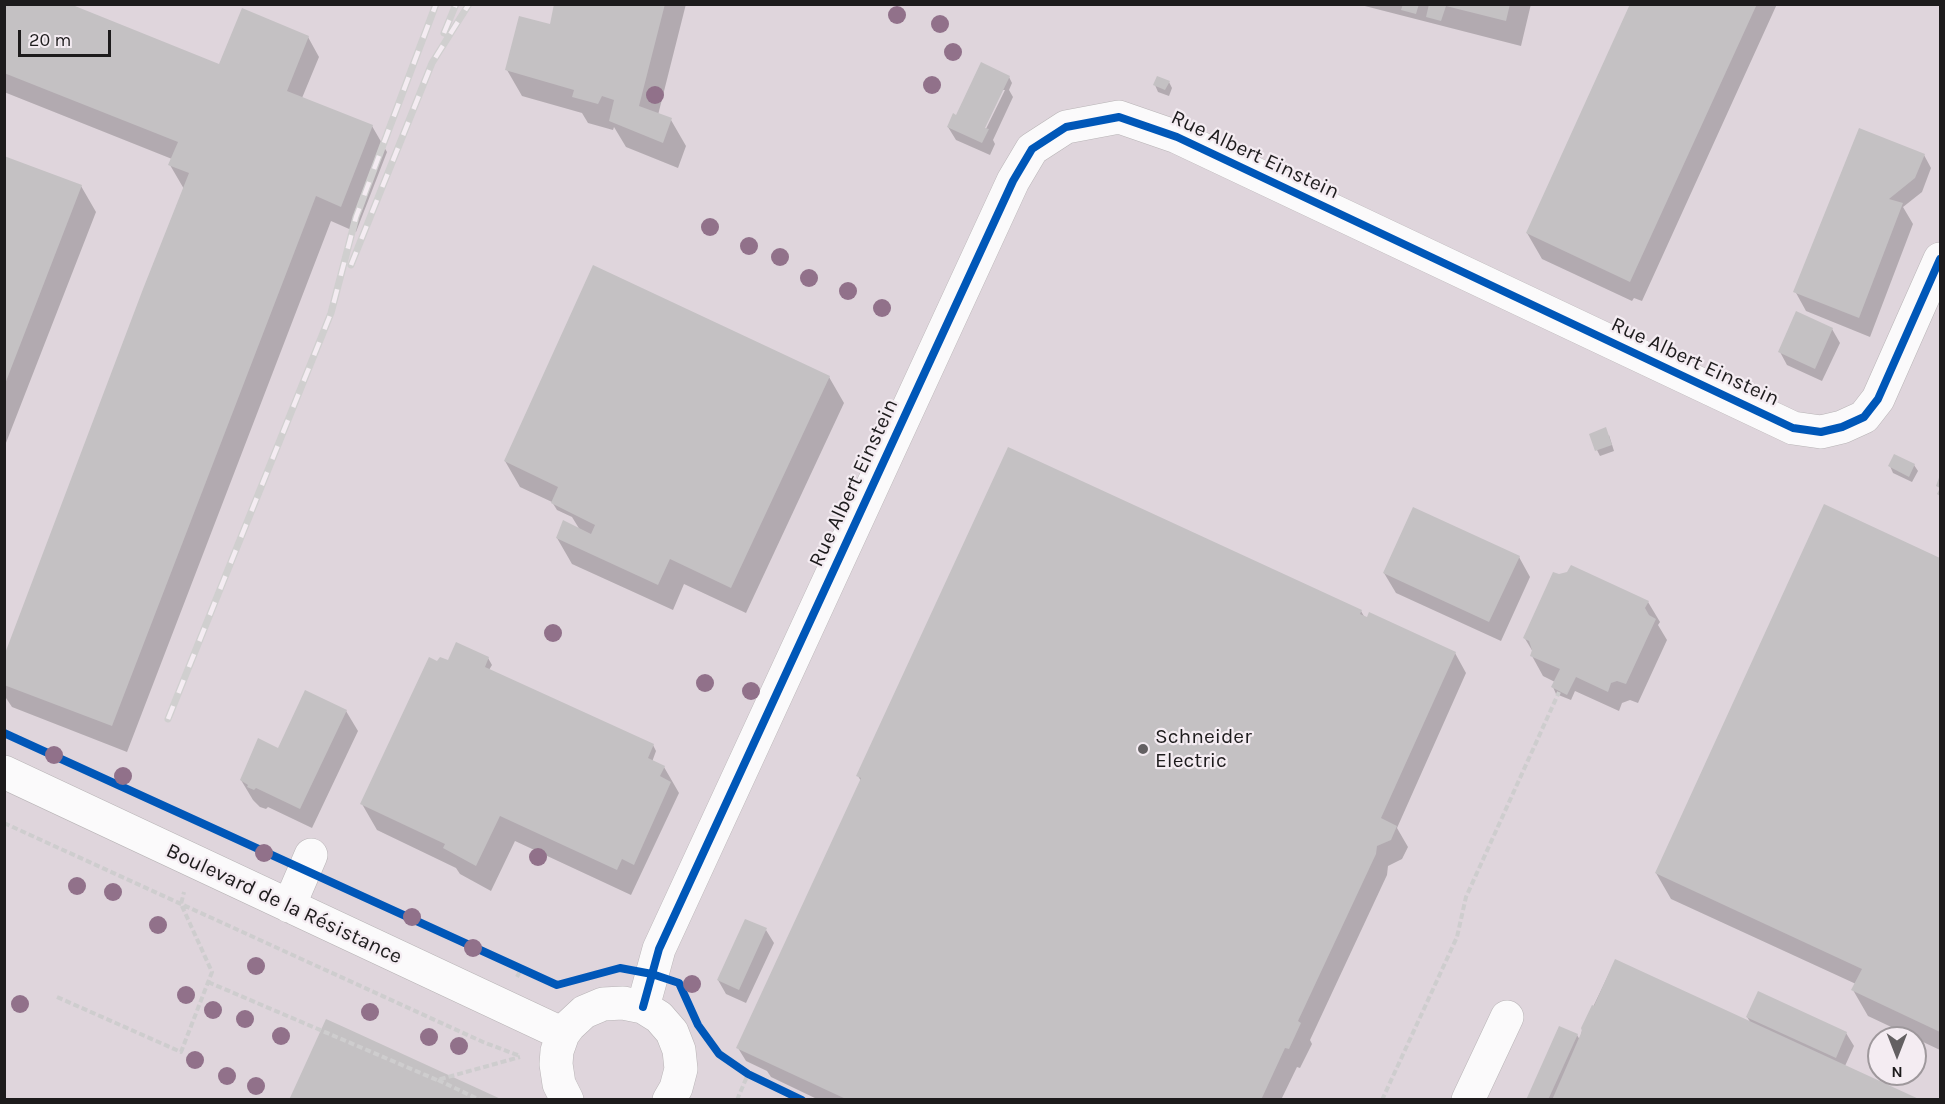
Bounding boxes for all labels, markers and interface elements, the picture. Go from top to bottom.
scale bar [21,18,114,56]
text: 20 m [29,29,71,51]
street label: Rue Albert Einstein [1167,105,1343,205]
street label: Rue Albert Einstein [1607,312,1783,412]
street label: Rue Albert Einstein [804,395,904,571]
place label: Schneider Electric [1155,724,1252,774]
marker: Schneider Electric [1136,742,1150,756]
street label: Boulevard de la Résistance [162,838,406,970]
north arrow [1867,1026,1927,1086]
text: N [1891,1063,1903,1082]

